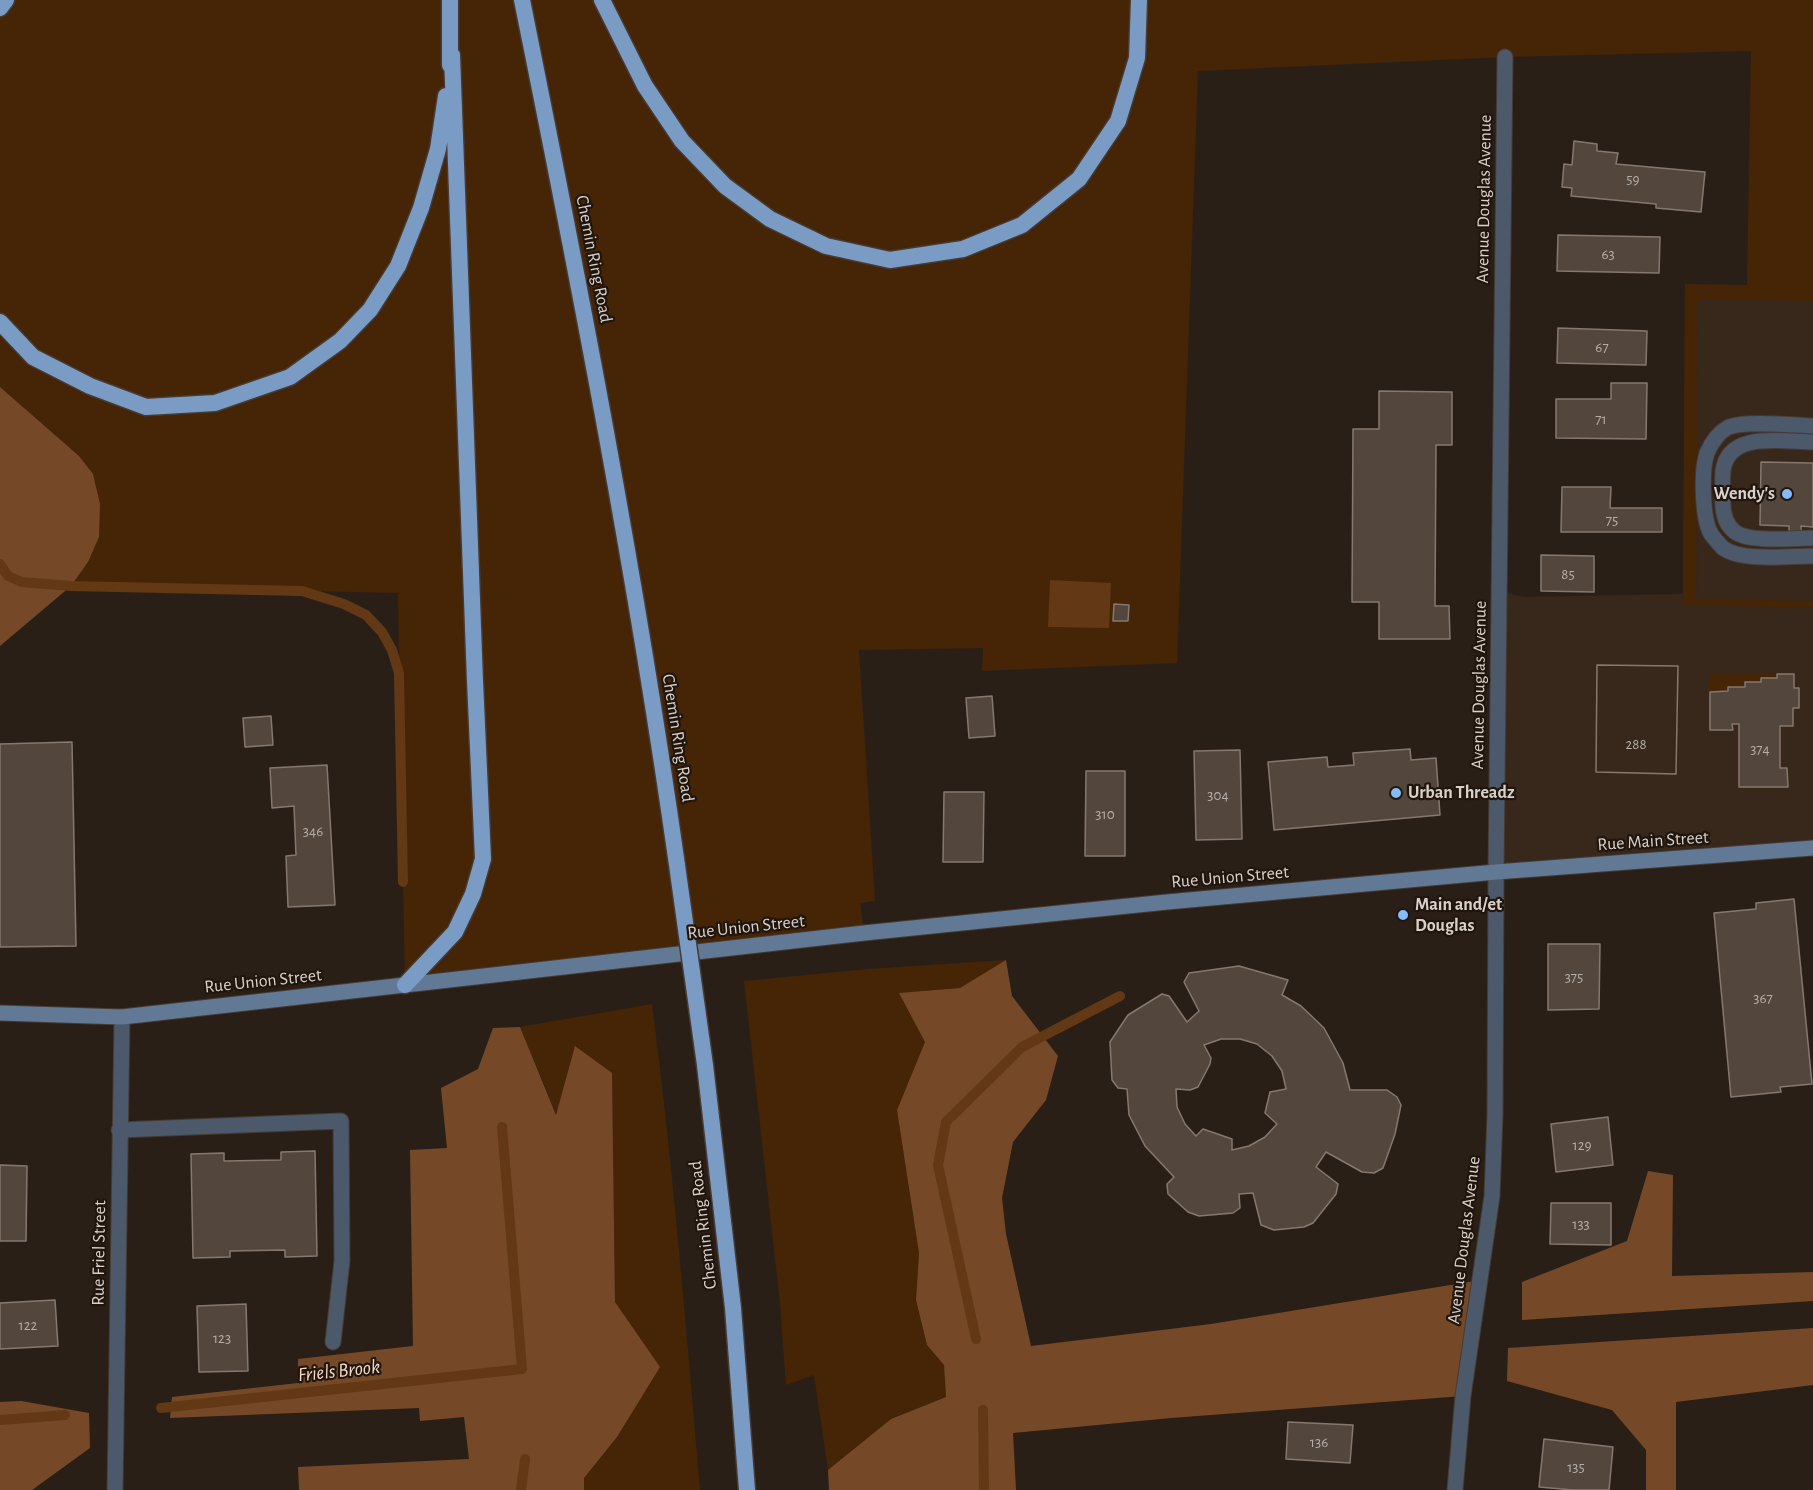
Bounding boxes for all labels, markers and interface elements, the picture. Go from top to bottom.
street label: Avenue Douglas Avenue [1472,114,1496,284]
house number: 59 [1626,170,1640,188]
street label: Chemin Ring Road [571,194,617,324]
house number: 63 [1601,245,1615,263]
house number: 67 [1595,338,1609,356]
house number: 71 [1595,410,1607,428]
place label: Wendy's [1714,483,1775,505]
marker: Wendy's [1780,487,1794,501]
house number: 75 [1606,511,1618,529]
house number: 85 [1561,565,1575,583]
street label: Avenue Douglas Avenue [1467,600,1491,770]
street label: Chemin Ring Road [657,673,699,803]
house number: 288 [1625,735,1647,753]
house number: 374 [1750,740,1770,758]
place label: Urban Threadz [1408,782,1515,804]
house number: 304 [1207,786,1229,804]
marker: Urban Threadz [1389,786,1403,800]
house number: 310 [1095,805,1115,823]
house number: 346 [303,822,323,840]
street label: Rue Main Street [1597,826,1709,856]
street label: Rue Union Street [1170,861,1290,893]
place label: Main and/et Douglas [1415,894,1502,936]
marker: Main and/et Douglas [1396,908,1410,922]
street label: Rue Union Street [686,910,806,944]
street label: Rue Union Street [203,964,323,998]
house number: 375 [1565,968,1583,986]
house number: 367 [1753,989,1773,1007]
house number: 129 [1572,1136,1592,1154]
street label: Avenue Douglas Avenue [1443,1155,1485,1325]
street label: Chemin Ring Road [684,1160,722,1290]
street label: Rue Friel Street [87,1200,111,1306]
house number: 133 [1572,1215,1590,1233]
house number: 122 [19,1316,37,1334]
house number: 123 [213,1329,231,1347]
water label: Friels Brook [297,1355,381,1387]
house number: 136 [1310,1433,1328,1451]
house number: 135 [1567,1458,1585,1476]

